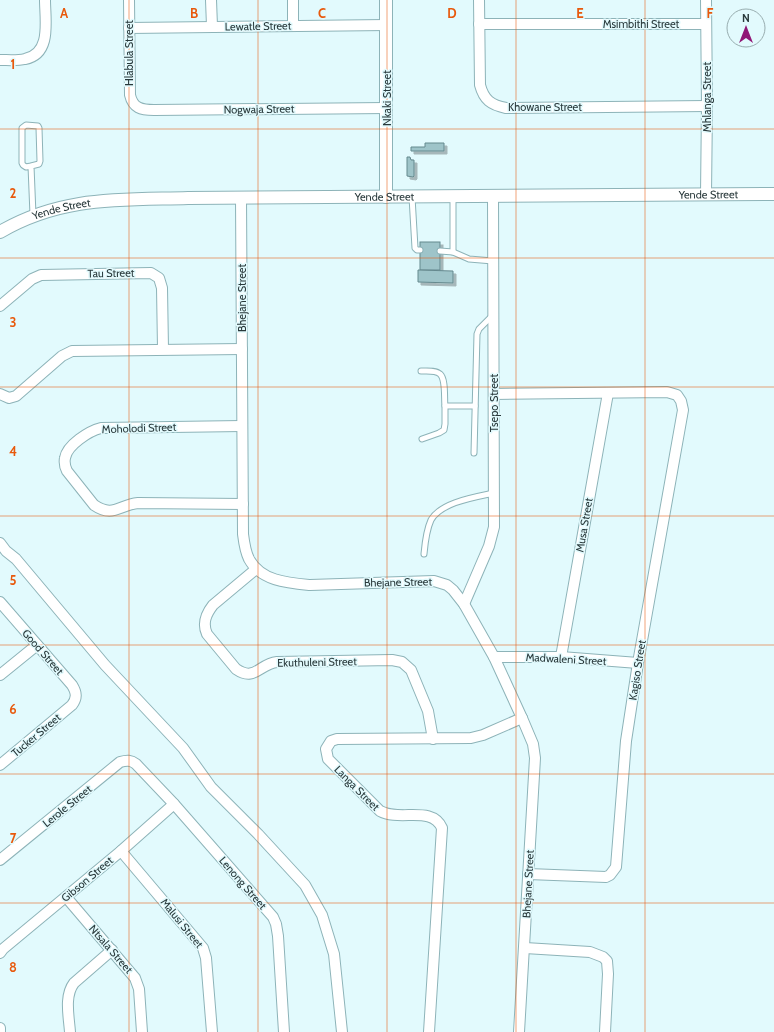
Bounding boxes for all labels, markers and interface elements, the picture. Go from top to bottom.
text: A [60,5,69,21]
text: B [190,5,198,21]
text: C [318,5,326,21]
text: D [447,5,457,21]
text: E [576,5,584,21]
text: F [707,5,714,21]
north arrow [726,8,766,48]
text: N [742,11,750,25]
street label: Msimbithi Street [603,17,680,31]
street label: Lewatle Street [225,18,292,34]
street label: Hlabula Street [122,20,136,86]
text: 1 [11,56,15,72]
street label: Mhlanga Street [700,62,714,132]
street label: Nkaki Street [380,70,394,126]
street label: Khowane Street [508,100,582,114]
street label: Nogwaja Street [224,101,295,117]
text: 2 [10,185,17,201]
street label: Yende Street [678,187,739,202]
street label: Yende Street [354,189,415,204]
street label: Yende Street [29,195,92,223]
street label: Bhejane Street [235,264,249,332]
street label: Tau Street [87,266,135,280]
text: 3 [9,314,17,330]
street label: Tsepo Street [487,374,501,432]
street label: Moholodi Street [101,420,177,436]
text: 4 [9,443,17,459]
street label: Musa Street [572,496,596,553]
text: 5 [10,572,17,588]
street label: Bhejane Street [364,574,433,590]
street label: Good Street [19,626,67,678]
street label: Kagiso Street [625,639,649,701]
street label: Madwaleni Street [525,650,607,668]
street label: Ekuthuleni Street [277,654,357,670]
text: 6 [9,701,17,717]
street label: Tucker Street [8,710,64,760]
street label: Langa Street [331,762,383,814]
street label: Lerole Street [40,782,95,830]
text: 7 [10,830,17,846]
street label: Bhejane Street [519,849,537,918]
street label: Gibson Street [58,853,116,905]
street label: Lenong Street [216,854,270,913]
street label: Malusi Street [158,895,207,951]
street label: Ntsala Street [86,922,136,976]
text: 8 [9,959,17,975]

